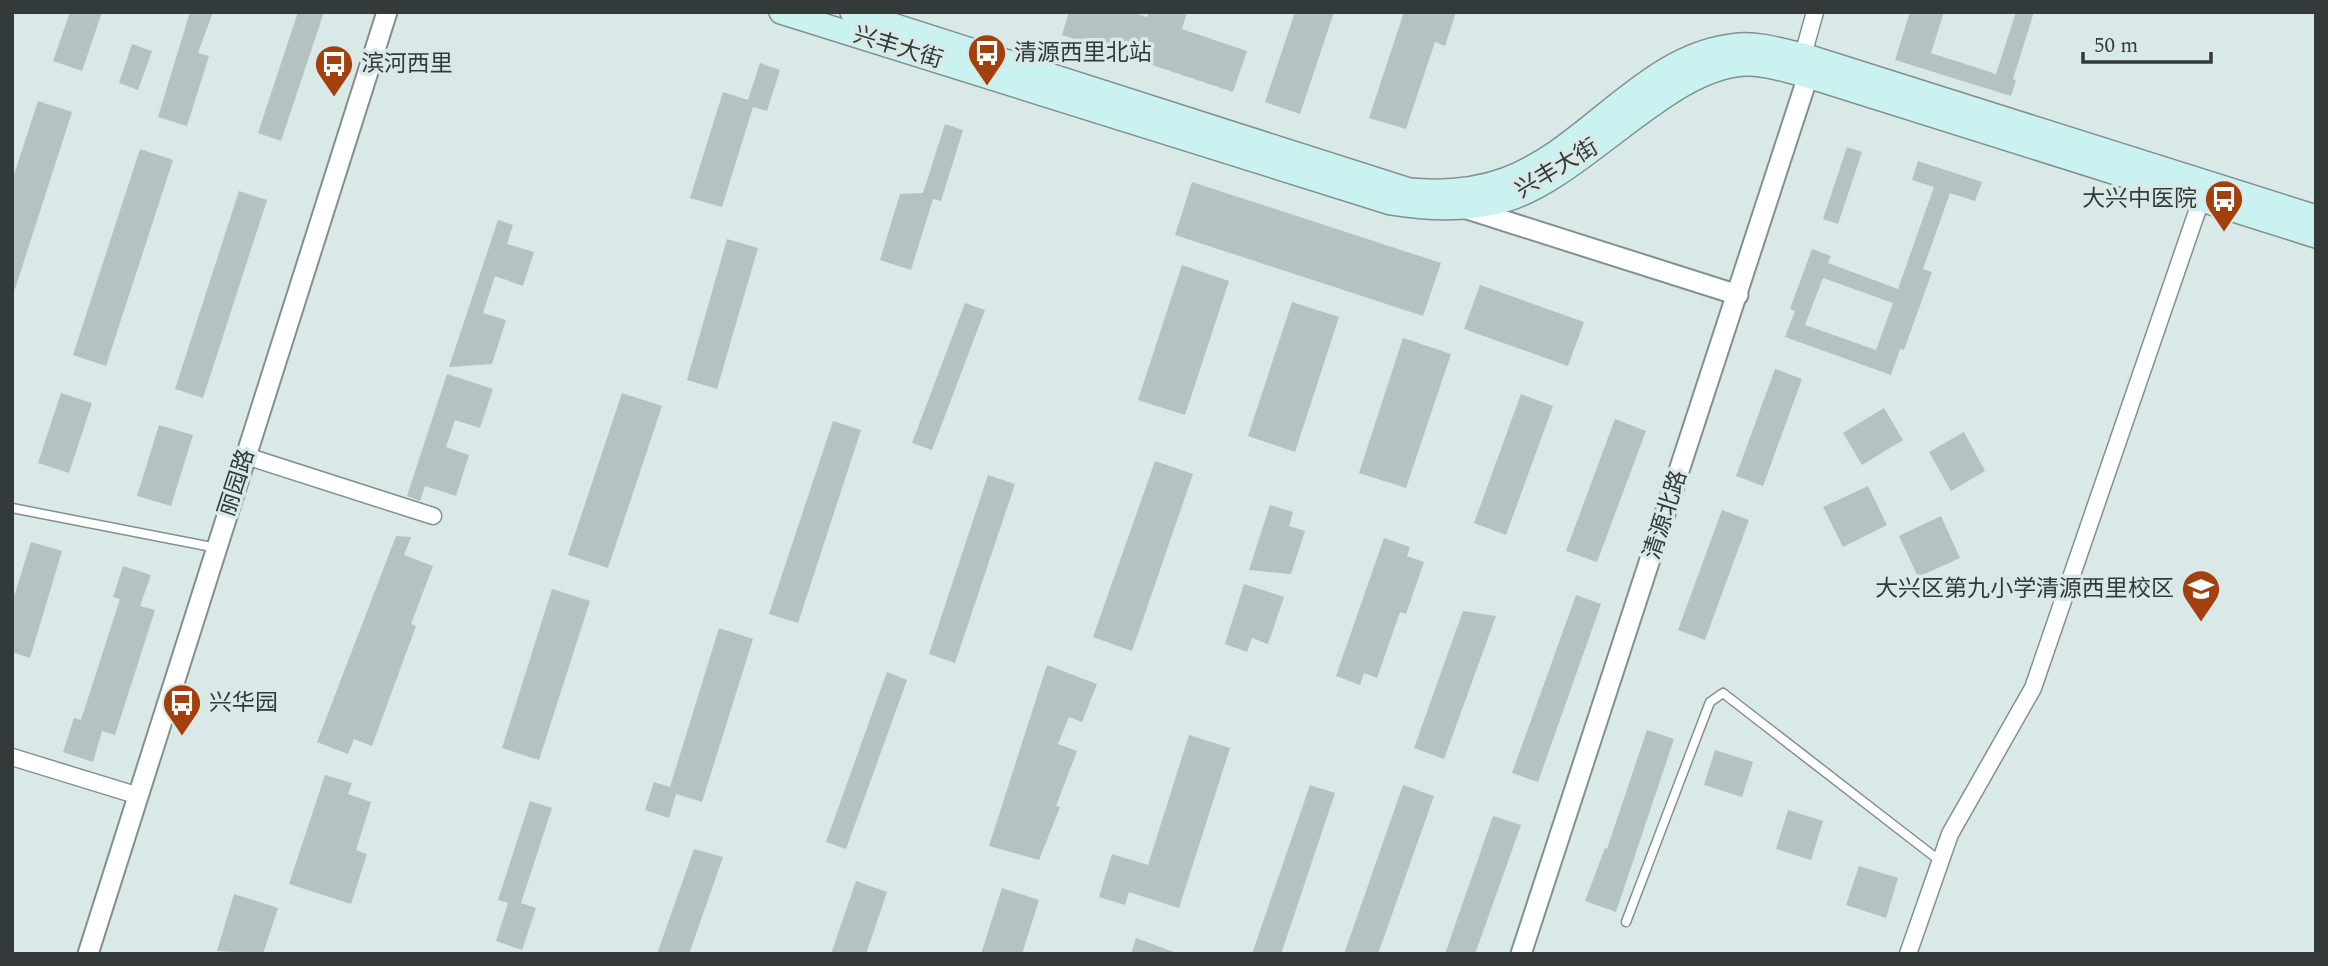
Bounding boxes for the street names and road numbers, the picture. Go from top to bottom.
street label: 兴丰大街 [849,18,947,78]
street label: 兴丰大街 [1509,130,1605,208]
street label: 丽园路 [210,445,264,521]
street label: 清源北路 [1635,466,1697,564]

